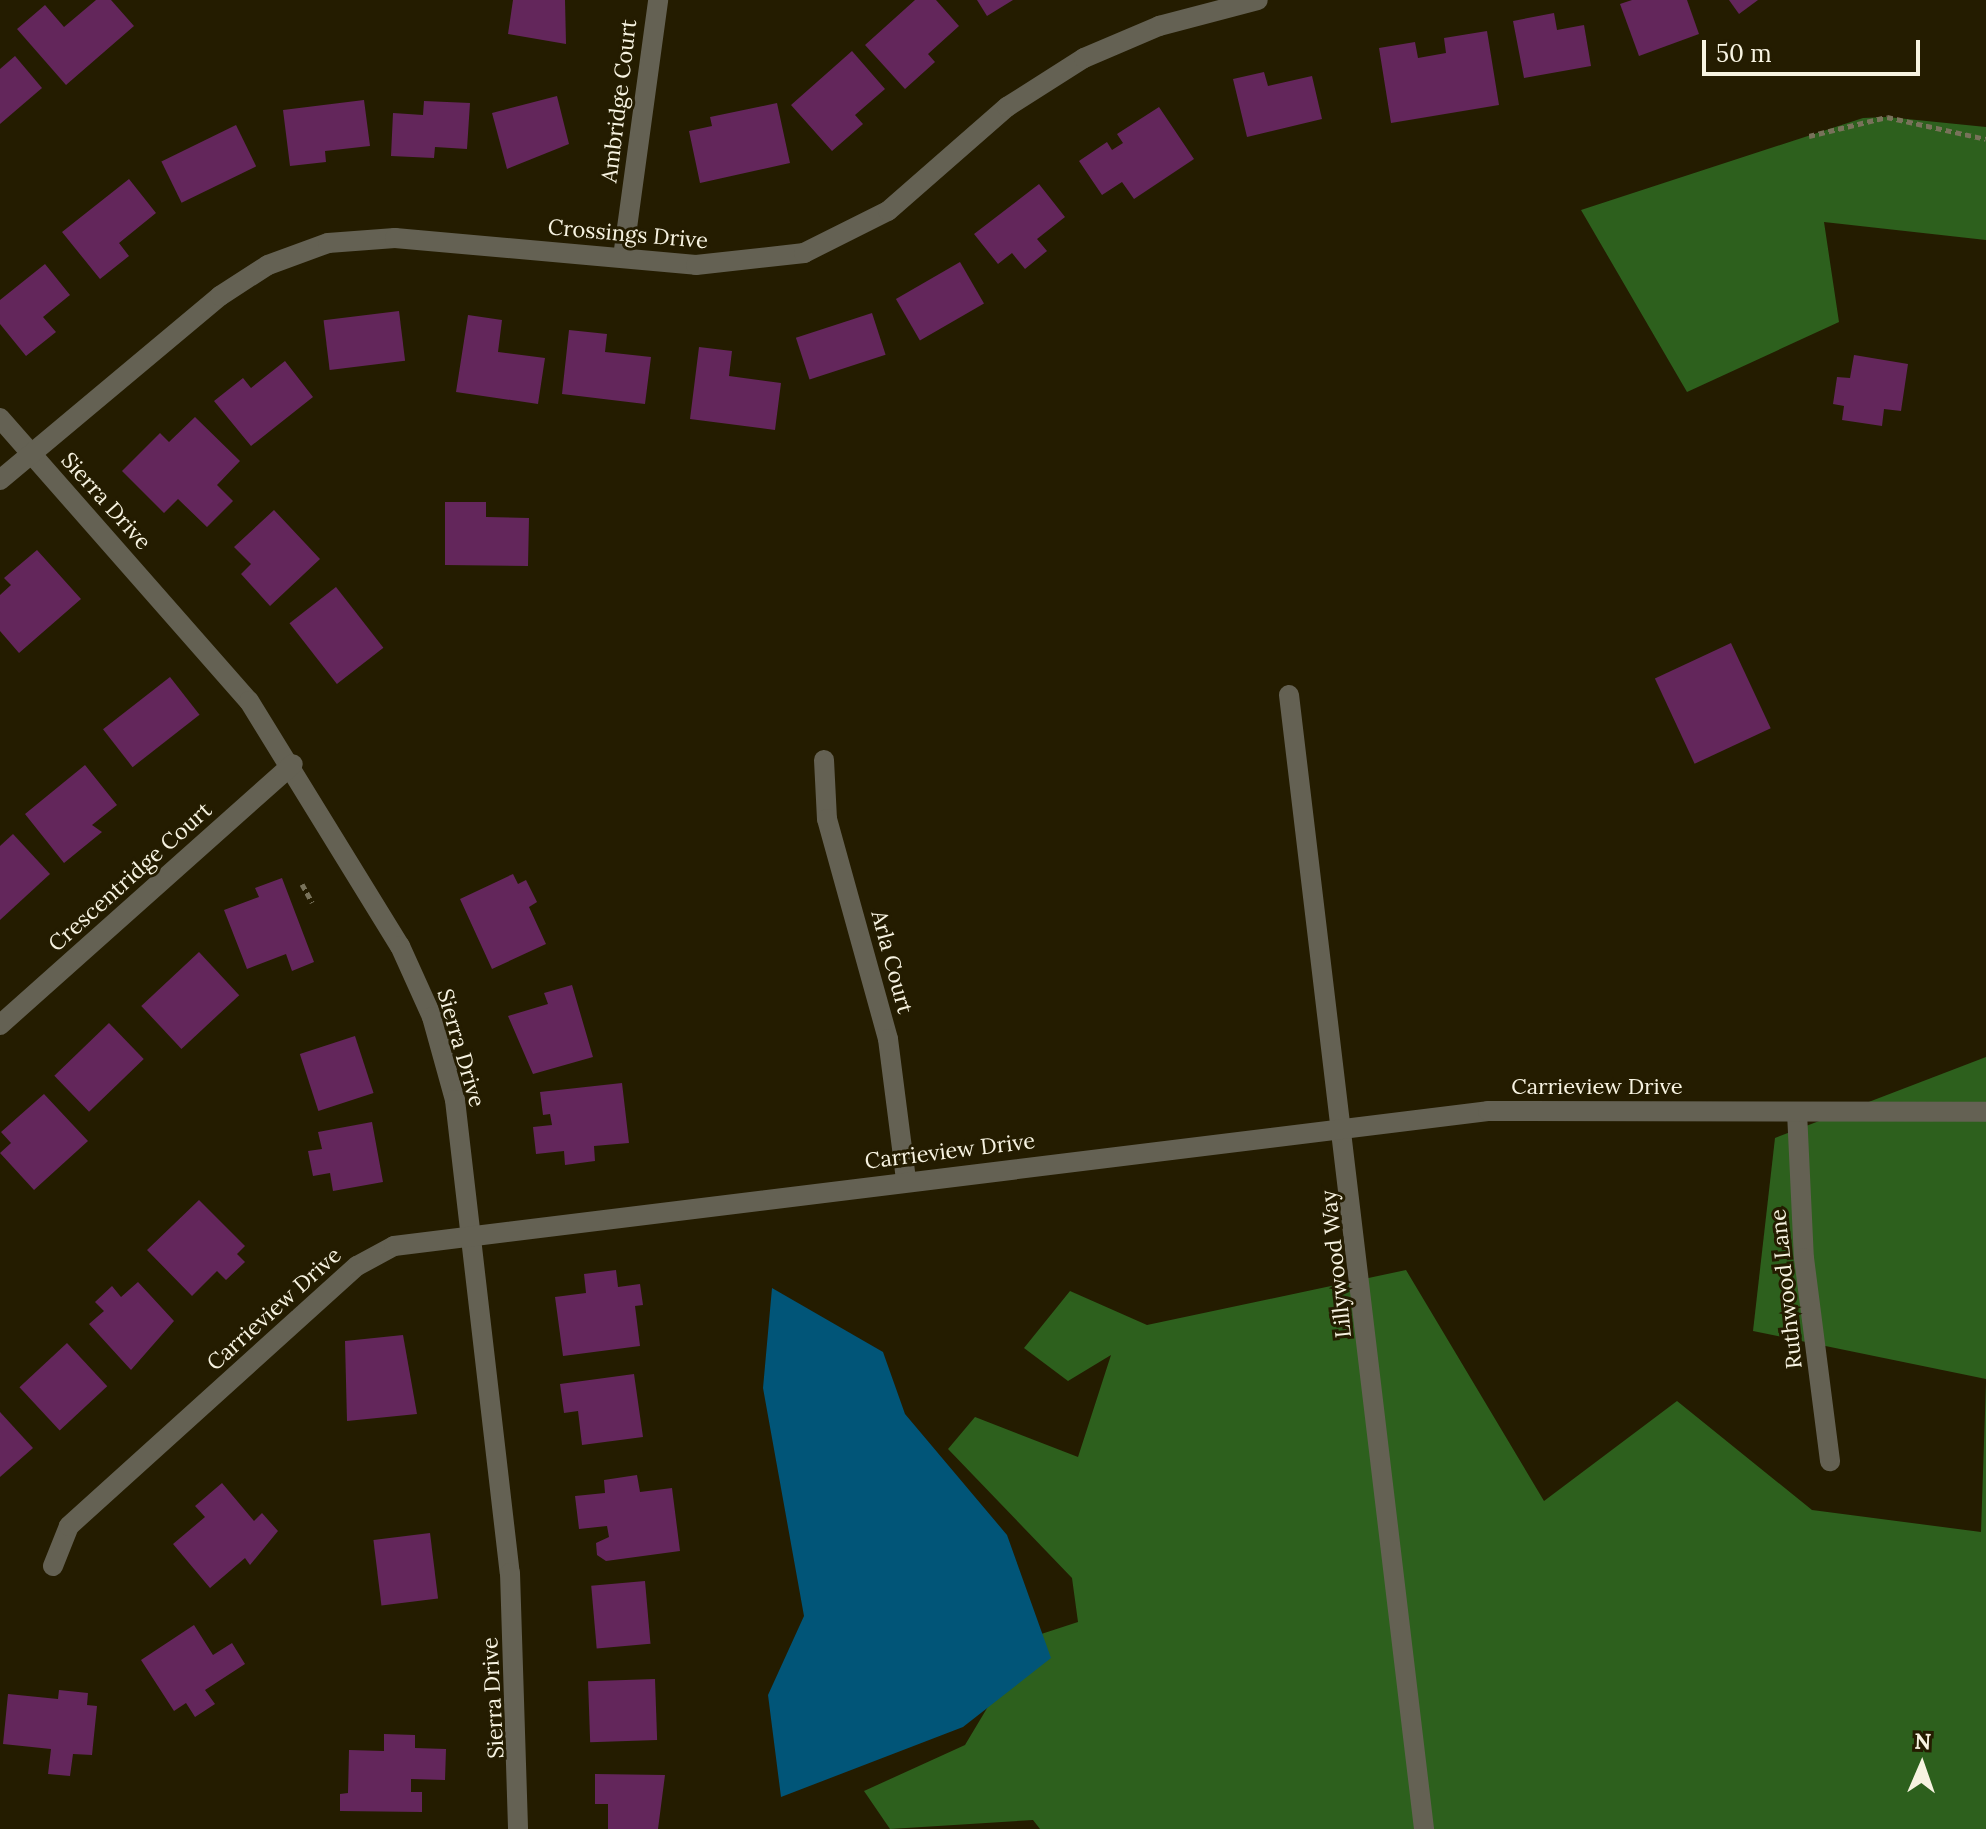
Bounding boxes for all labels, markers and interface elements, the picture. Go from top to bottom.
street label: Ambridge Court [596,18,642,184]
scale bar [1706,24,1924,74]
text: 50 m [1716,38,1772,69]
street label: Crossings Drive [547,214,709,254]
street label: Sierra Drive [56,447,156,555]
street label: Crescentridge Court [43,797,217,957]
street label: Arla Court [866,907,918,1017]
street label: Sierra Drive [432,986,490,1110]
street label: Carrieview Drive [1511,1074,1683,1100]
street label: Carrieview Drive [863,1127,1037,1175]
street label: Lillywood Way [1315,1189,1357,1339]
street label: Ruthwood Lane [1764,1208,1808,1370]
street label: Carrieview Drive [202,1242,346,1376]
street label: Sierra Drive [477,1637,509,1759]
north arrow [1882,1725,1962,1805]
text: N [1914,1727,1932,1755]

